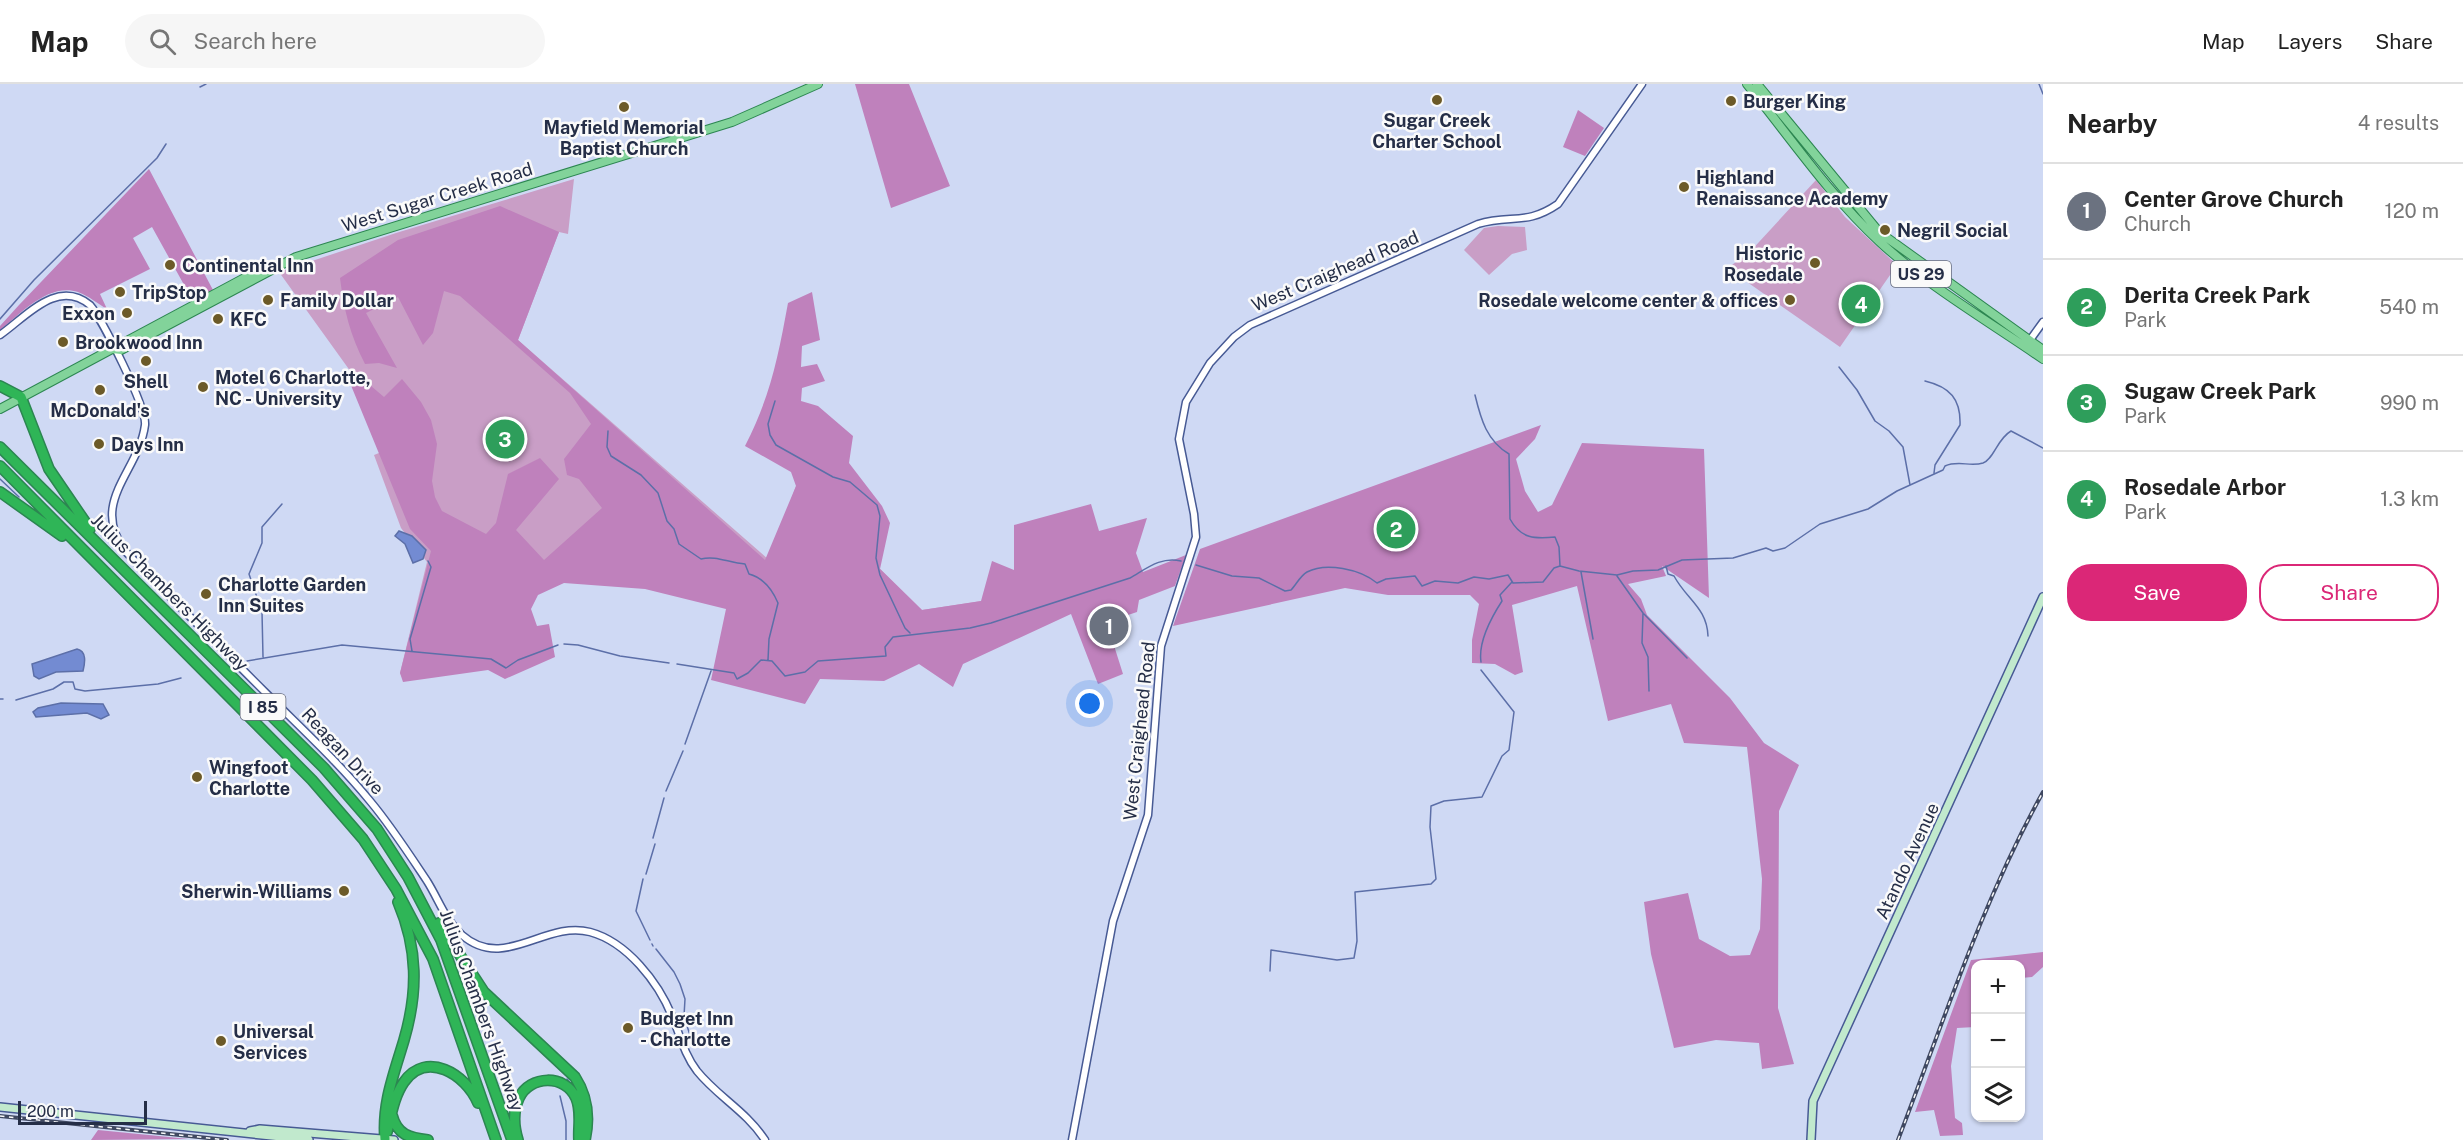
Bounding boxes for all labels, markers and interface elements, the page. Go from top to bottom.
search box [125,14,545,68]
text: Map [30,25,89,58]
icon: search [146,25,179,58]
text: Search here [194,28,317,54]
text: Map [2202,29,2245,54]
text: Layers [2278,29,2342,54]
text: Share [2375,29,2433,54]
place label: Burger King [1743,91,1846,112]
marker: Sugar Creek Charter School [1430,93,1444,107]
marker: Burger King [1724,94,1738,108]
marker: Mayfield Memorial Baptist Church [617,100,631,114]
text: Nearby [2067,108,2157,139]
place label: Sugar Creek Charter School [1372,110,1502,152]
text: 4 results [2358,111,2439,135]
place label: Mayfield Memorial Baptist Church [543,117,705,159]
street label: West Sugar Creek Road [339,158,535,236]
place label: Highland Renaissance Academy [1696,167,1888,209]
marker: Highland Renaissance Academy [1677,180,1691,194]
text: Center Grove Church [2124,186,2343,212]
text: 1 [2082,199,2091,223]
text: 120 m [2385,199,2439,223]
text: Church [2124,212,2191,236]
place label: Negril Social [1897,220,2008,241]
marker: Negril Social [1878,223,1892,237]
street label: West Craighead Road [1248,226,1422,316]
place label: Historic Rosedale [1724,243,1803,285]
place label: Continental Inn [182,255,314,276]
marker: Historic Rosedale [1808,256,1822,270]
marker: Continental Inn [163,258,177,272]
road number: US 29 [1891,261,1951,287]
place label: TripStop [132,282,207,303]
pin: 4 [1842,282,1880,326]
text: Derita Creek Park [2124,282,2310,308]
marker: TripStop [113,285,127,299]
place label: Family Dollar [280,290,395,311]
place label: Rosedale welcome center & offices [1478,290,1778,311]
marker: Family Dollar [261,293,275,307]
marker: Rosedale welcome center & offices [1783,293,1797,307]
text: 2 [2080,295,2093,319]
text: 540 m [2379,295,2439,319]
place label: Exxon [62,303,115,324]
marker: Exxon [120,306,134,320]
text: Park [2124,308,2167,332]
place label: KFC [230,309,267,330]
marker: KFC [211,312,225,326]
place label: Brookwood Inn [75,332,203,353]
marker: Brookwood Inn [56,335,70,349]
marker: Shell [139,354,153,368]
place label: Motel 6 Charlotte, NC - University [215,367,371,409]
place label: Shell [123,371,169,392]
text: Sugaw Creek Park [2124,378,2316,404]
marker: Motel 6 Charlotte, NC - University [196,380,210,394]
marker: McDonald's [93,383,107,397]
text: 3 [2080,391,2093,415]
text: 990 m [2380,391,2439,415]
place label: McDonald's [50,400,150,421]
text: Park [2124,404,2167,428]
pin: 3 [486,416,524,462]
place label: Days Inn [111,434,184,455]
marker: Days Inn [92,437,106,451]
text: Rosedale Arbor [2124,474,2286,500]
text: 4 [2080,487,2093,511]
text: 1.3 km [2380,487,2439,511]
text: Park [2124,500,2167,524]
pin: 2 [1376,506,1416,552]
street label: Julius Chambers Highway [87,509,253,675]
button: Save [2067,564,2247,621]
button: Share [2259,564,2439,621]
place label: Charlotte Garden Inn Suites [218,574,366,616]
marker: Charlotte Garden Inn Suites [199,587,213,601]
pin: 1 [1090,604,1128,648]
street label: West Craighead Road [1119,641,1159,821]
your location [1075,689,1104,718]
road number: I 85 [240,694,286,720]
street label: Reagan Drive [298,703,388,799]
place label: Wingfoot Charlotte [209,757,290,799]
marker: Wingfoot Charlotte [190,770,204,784]
street label: Atando Avenue [1871,799,1943,923]
place label: Sherwin-Williams [181,881,332,902]
marker: Sherwin-Williams [337,884,351,898]
street label: Julius Chambers Highway [436,906,528,1114]
map controls [1971,960,2025,1122]
button: + [1971,960,2025,1014]
place label: Budget Inn - Charlotte [640,1008,734,1050]
button: − [1971,1014,2025,1068]
place label: Universal Services [233,1021,314,1063]
marker: Budget Inn - Charlotte [621,1021,635,1035]
marker: Universal Services [214,1034,228,1048]
button: layers [1971,1068,2025,1122]
scale bar [18,1098,147,1126]
text: 200 m [27,1102,74,1121]

